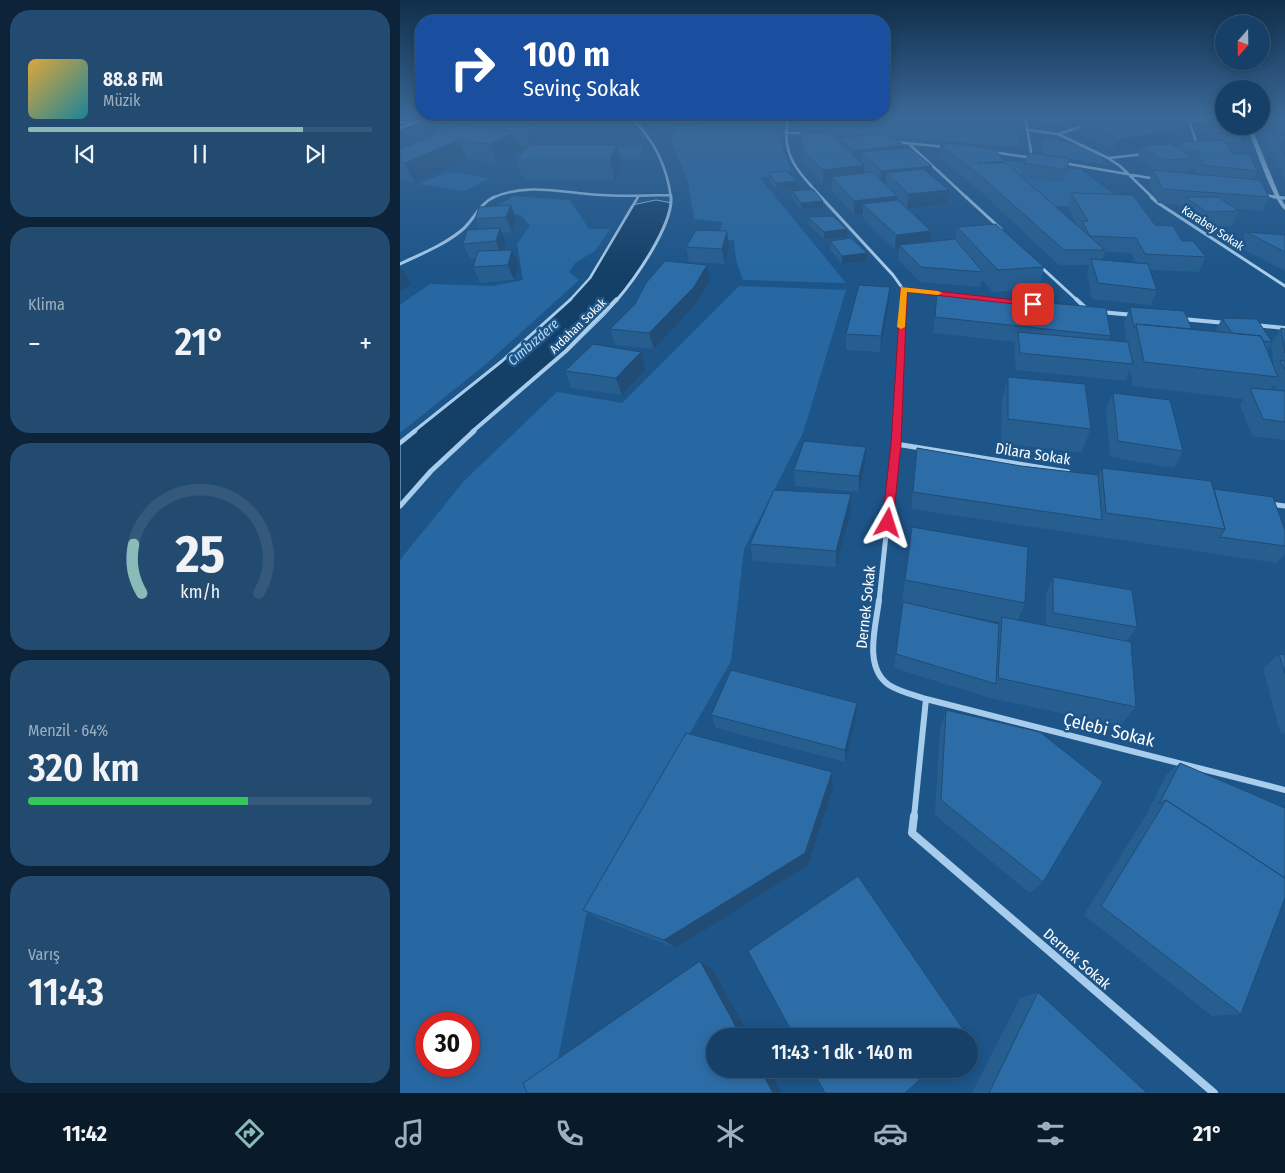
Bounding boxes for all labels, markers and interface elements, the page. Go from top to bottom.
north arrow [1215,15,1270,70]
map controls [1215,15,1270,135]
text: 100 m [523,33,610,75]
icon: right [440,35,505,100]
text: 88.8 FM [103,68,163,91]
text: Sevinç Sokak [523,75,640,102]
button: sound [1215,80,1270,135]
text: Müzik [103,91,141,110]
icon: previous [71,140,99,168]
icon: pause [186,140,214,168]
icon: next [301,140,329,168]
street label: Karabey Sokak [1179,203,1247,254]
pin [1012,283,1054,325]
icon: arrive [1019,290,1047,318]
text: Klima [28,295,65,314]
street label: Ardahan Sokak [547,295,609,356]
water label: Cımbızdere [504,315,563,369]
text: 21° [175,319,225,365]
text: − [28,327,41,360]
text: + [359,327,372,360]
street label: Dilara Sokak [994,439,1072,469]
position arrow [861,496,913,548]
text: 25 [174,523,225,586]
street label: Dernek Sokak [853,564,879,650]
text: km/h [180,581,220,603]
street label: Çelebi Sokak [1061,708,1158,752]
text: Menzil · 64% [28,721,108,740]
text: 320 km [28,745,140,791]
street label: Dernek Sokak [1040,925,1114,993]
text: Varış [28,945,60,964]
text: 11:43 [28,969,104,1015]
speed limit sign: 30 [415,1012,480,1077]
text: 11:43 · 1 dk · 140 m [771,1041,913,1064]
icon: directions [232,1116,267,1151]
icon: music [392,1116,427,1151]
icon: phone [552,1116,587,1151]
icon: climate [713,1116,748,1151]
icon: car [873,1116,908,1151]
icon: filters [1033,1116,1068,1151]
text: 11:42 [63,1120,107,1147]
text: 21° [1193,1120,1222,1147]

